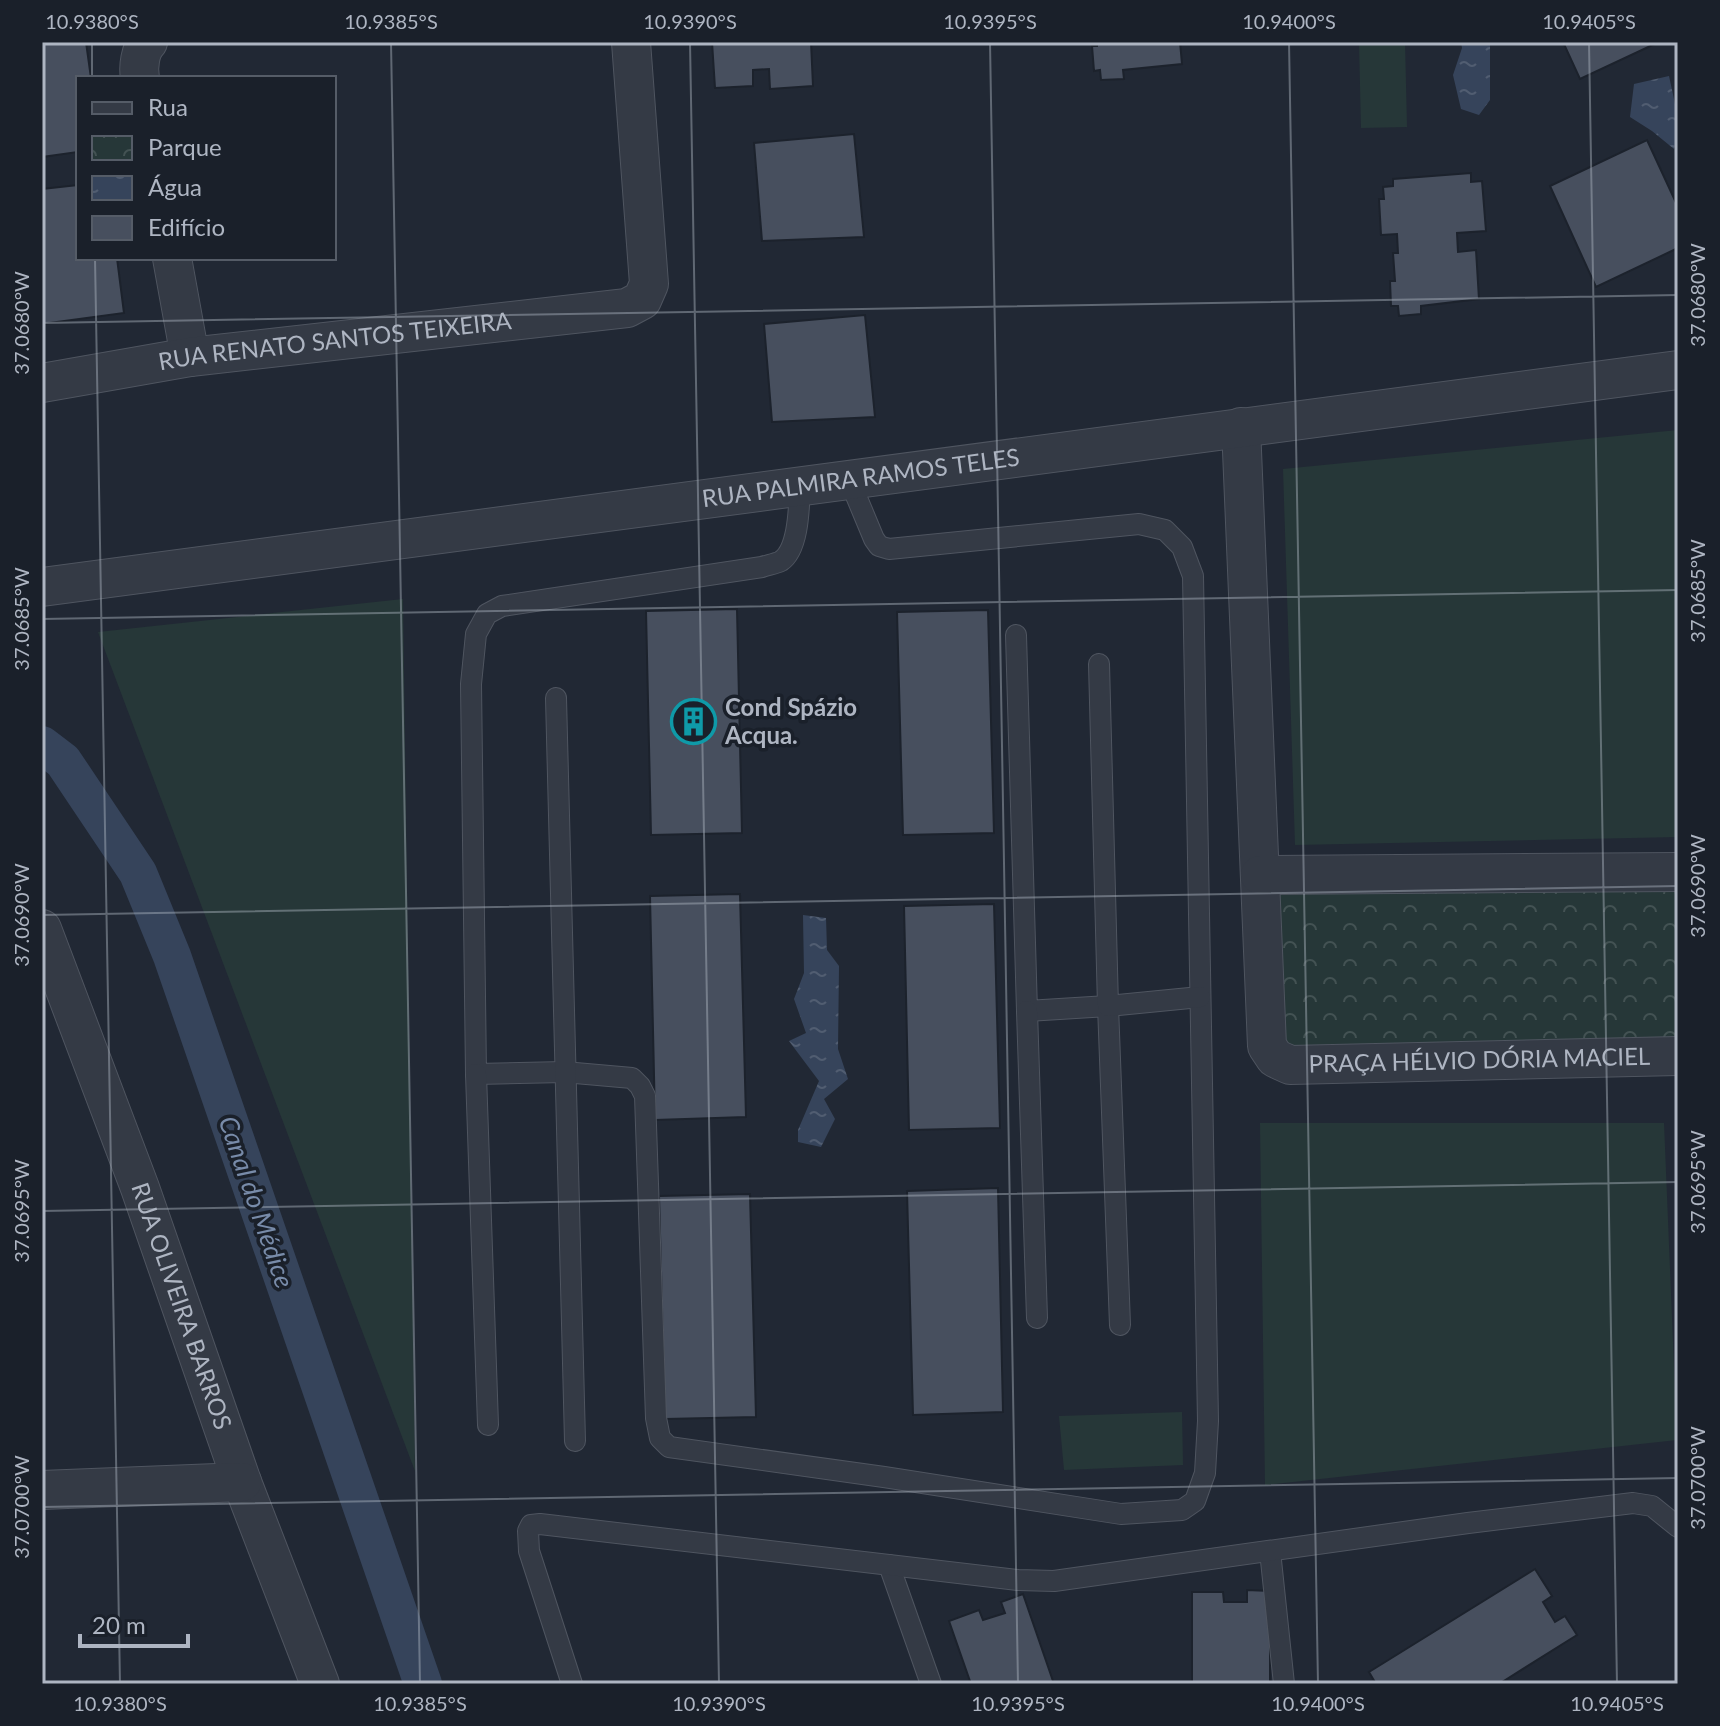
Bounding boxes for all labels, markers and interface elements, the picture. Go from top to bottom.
text: 10.9380°S [45,9,139,33]
text: 10.9385°S [344,9,438,33]
text: 10.9390°S [643,9,737,33]
text: 10.9395°S [943,9,1037,33]
text: 10.9400°S [1242,9,1336,33]
text: 10.9405°S [1542,9,1636,33]
legend [76,76,336,260]
text: Rua [148,92,188,121]
text: Parque [148,132,222,161]
text: Água [148,172,202,201]
text: Edifício [148,212,225,241]
text: 37.0680°W [1685,243,1709,347]
text: 37.0680°W [9,271,33,375]
street label: RUA RENATO SANTOS TEIXEIRA [156,305,513,375]
street label: RUA PALMIRA RAMOS TELES [700,441,1021,512]
text: 37.0685°W [1685,539,1709,643]
text: 37.0685°W [9,567,33,671]
place label: Cond Spázio Acqua. [724,692,857,749]
building icon: Cond Spázio Acqua. [670,698,718,746]
text: 37.0690°W [1685,834,1709,938]
text: 37.0690°W [9,863,33,967]
street label: PRAÇA HÉLVIO DÓRIA MACIEL [1308,1041,1651,1078]
water label: Canal do Médice [213,1111,301,1292]
text: 37.0695°W [1685,1130,1709,1234]
text: 37.0695°W [9,1159,33,1263]
street label: RUA OLIVEIRA BARROS [126,1178,239,1433]
text: 37.0700°W [1685,1426,1709,1530]
text: 37.0700°W [9,1455,33,1559]
scale bar [80,1598,188,1648]
text: 20 m [92,1610,146,1639]
text: 10.9380°S [73,1691,167,1715]
text: 10.9385°S [373,1691,467,1715]
text: 10.9390°S [672,1691,766,1715]
text: 10.9395°S [971,1691,1065,1715]
text: 10.9400°S [1271,1691,1365,1715]
text: 10.9405°S [1570,1691,1664,1715]

